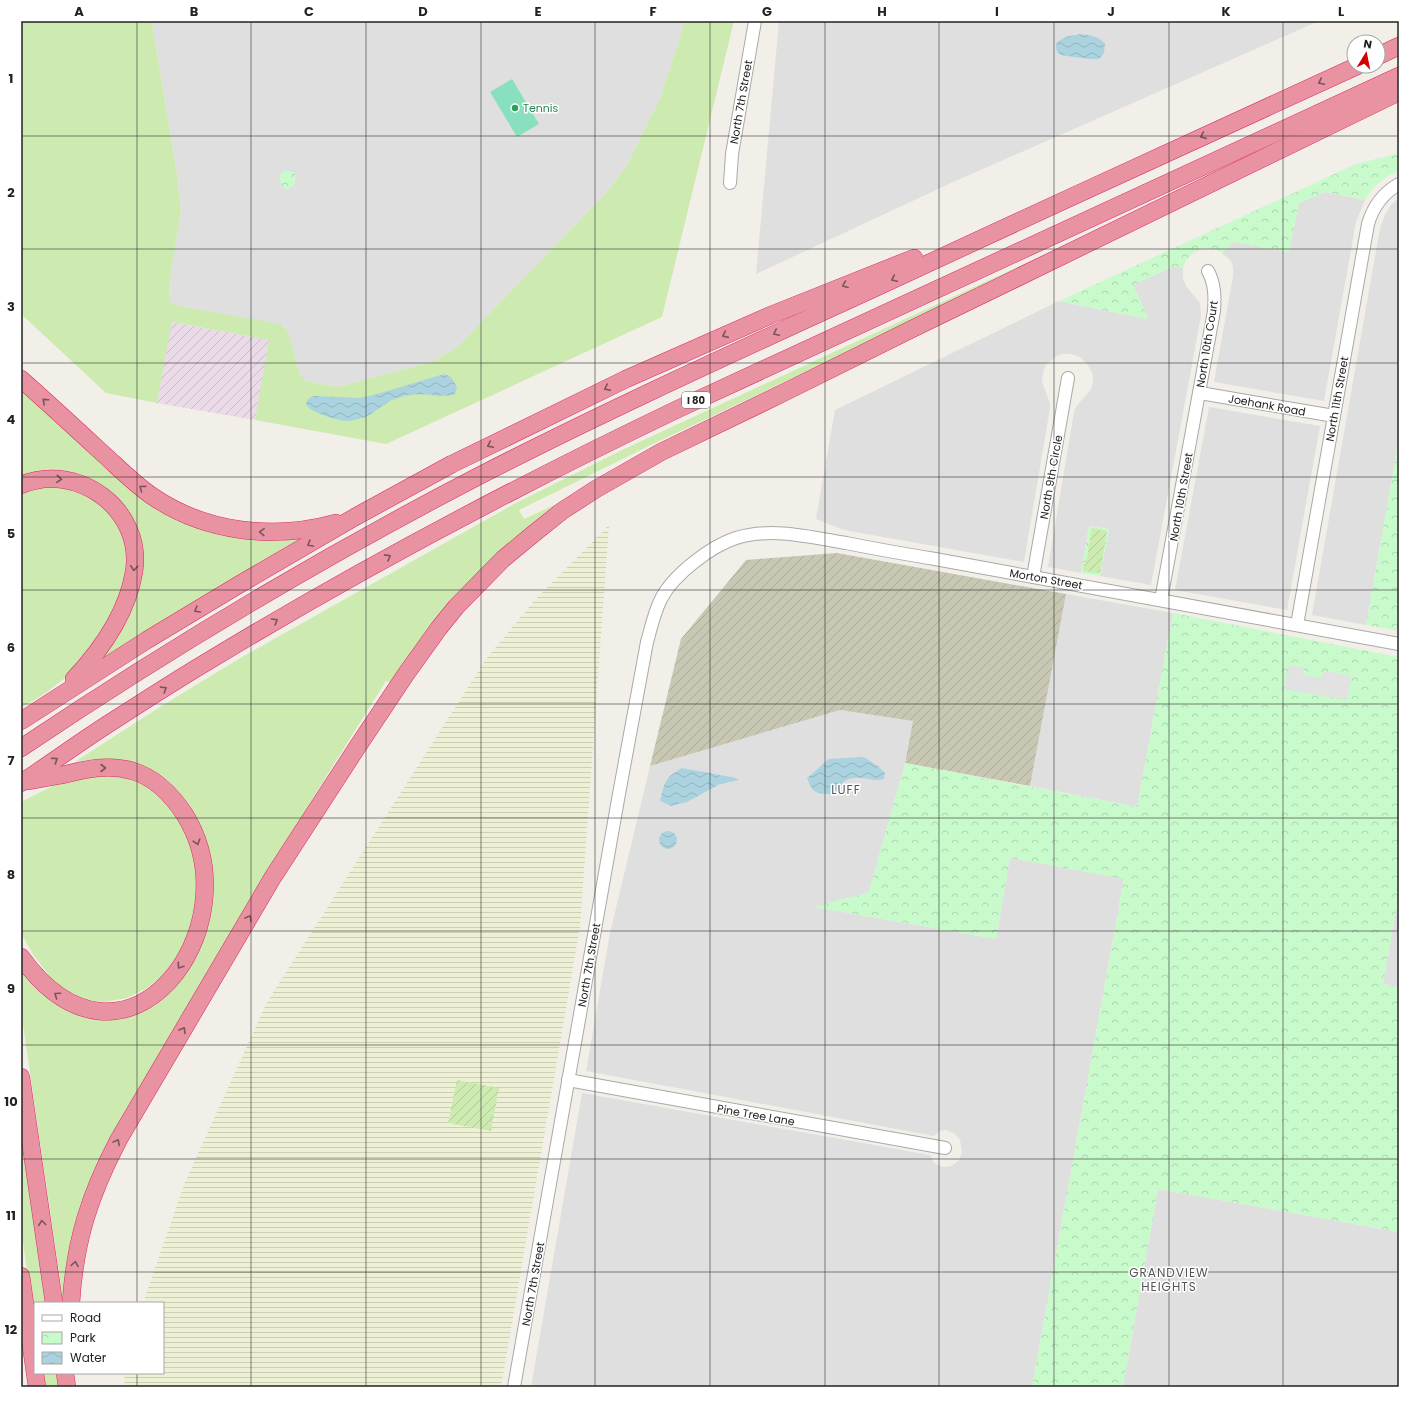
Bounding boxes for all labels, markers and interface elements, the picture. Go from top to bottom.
text: A [74,2,84,21]
text: B [190,2,199,21]
text: C [304,2,314,21]
text: D [418,2,428,21]
text: E [534,2,542,21]
text: F [649,2,657,21]
text: G [762,2,772,21]
text: H [877,2,887,21]
text: I [995,2,999,21]
text: J [1107,2,1115,21]
text: K [1221,2,1231,21]
text: L [1338,2,1344,21]
north arrow [1346,34,1386,74]
text: N [1362,36,1373,53]
street label: North 7th Street [726,59,756,145]
text: 1 [9,69,13,88]
one-way arrow [1318,77,1325,85]
place label: Tennis [523,100,559,116]
marker: Tennis [510,103,520,113]
one-way arrow [1199,131,1207,139]
text: 2 [7,183,15,202]
one-way arrow [891,274,899,282]
one-way arrow [842,281,849,289]
text: 3 [7,297,15,316]
street label: North 10th Court [1192,299,1222,389]
one-way arrow [773,329,780,337]
one-way arrow [722,330,730,338]
street label: North 11th Street [1322,355,1352,443]
one-way arrow [603,383,611,391]
street label: Joehank Road [1227,390,1307,420]
road number: I 80 [682,392,710,408]
one-way arrow [43,399,50,406]
text: 4 [7,410,16,429]
street label: North 9th Circle [1036,433,1066,520]
one-way arrow [487,441,494,448]
street label: North 10th Street [1165,452,1197,542]
one-way arrow [56,475,62,484]
one-way arrow [139,486,146,493]
text: 5 [7,524,15,543]
one-way arrow [259,527,265,536]
one-way arrow [306,539,314,546]
one-way arrow [384,554,391,562]
one-way arrow [130,565,139,571]
street label: Morton Street [1008,565,1084,593]
one-way arrow [194,605,201,612]
one-way arrow [271,619,278,626]
text: 6 [7,638,15,657]
one-way arrow [160,686,167,693]
text: 7 [8,751,15,770]
one-way arrow [51,758,58,765]
one-way arrow [100,763,106,772]
district label: LUFF [831,781,861,798]
one-way arrow [192,838,201,845]
text: 8 [7,865,15,884]
one-way arrow [244,915,251,922]
street label: North 7th Street [574,922,604,1008]
one-way arrow [177,962,185,969]
text: 9 [7,979,15,998]
one-way arrow [54,992,61,1000]
one-way arrow [178,1027,185,1034]
text: 10 [4,1092,18,1111]
street label: Pine Tree Lane [716,1100,796,1130]
one-way arrow [112,1139,120,1146]
text: 11 [6,1206,16,1225]
one-way arrow [38,1220,47,1226]
street label: North 7th Street [518,1241,548,1327]
one-way arrow [70,1261,79,1267]
district label: GRANDVIEW HEIGHTS [1129,1264,1209,1295]
legend [34,1302,164,1374]
text: Road [70,1309,101,1326]
text: 12 [5,1320,18,1339]
text: Park [70,1329,97,1346]
text: Water [70,1349,107,1366]

